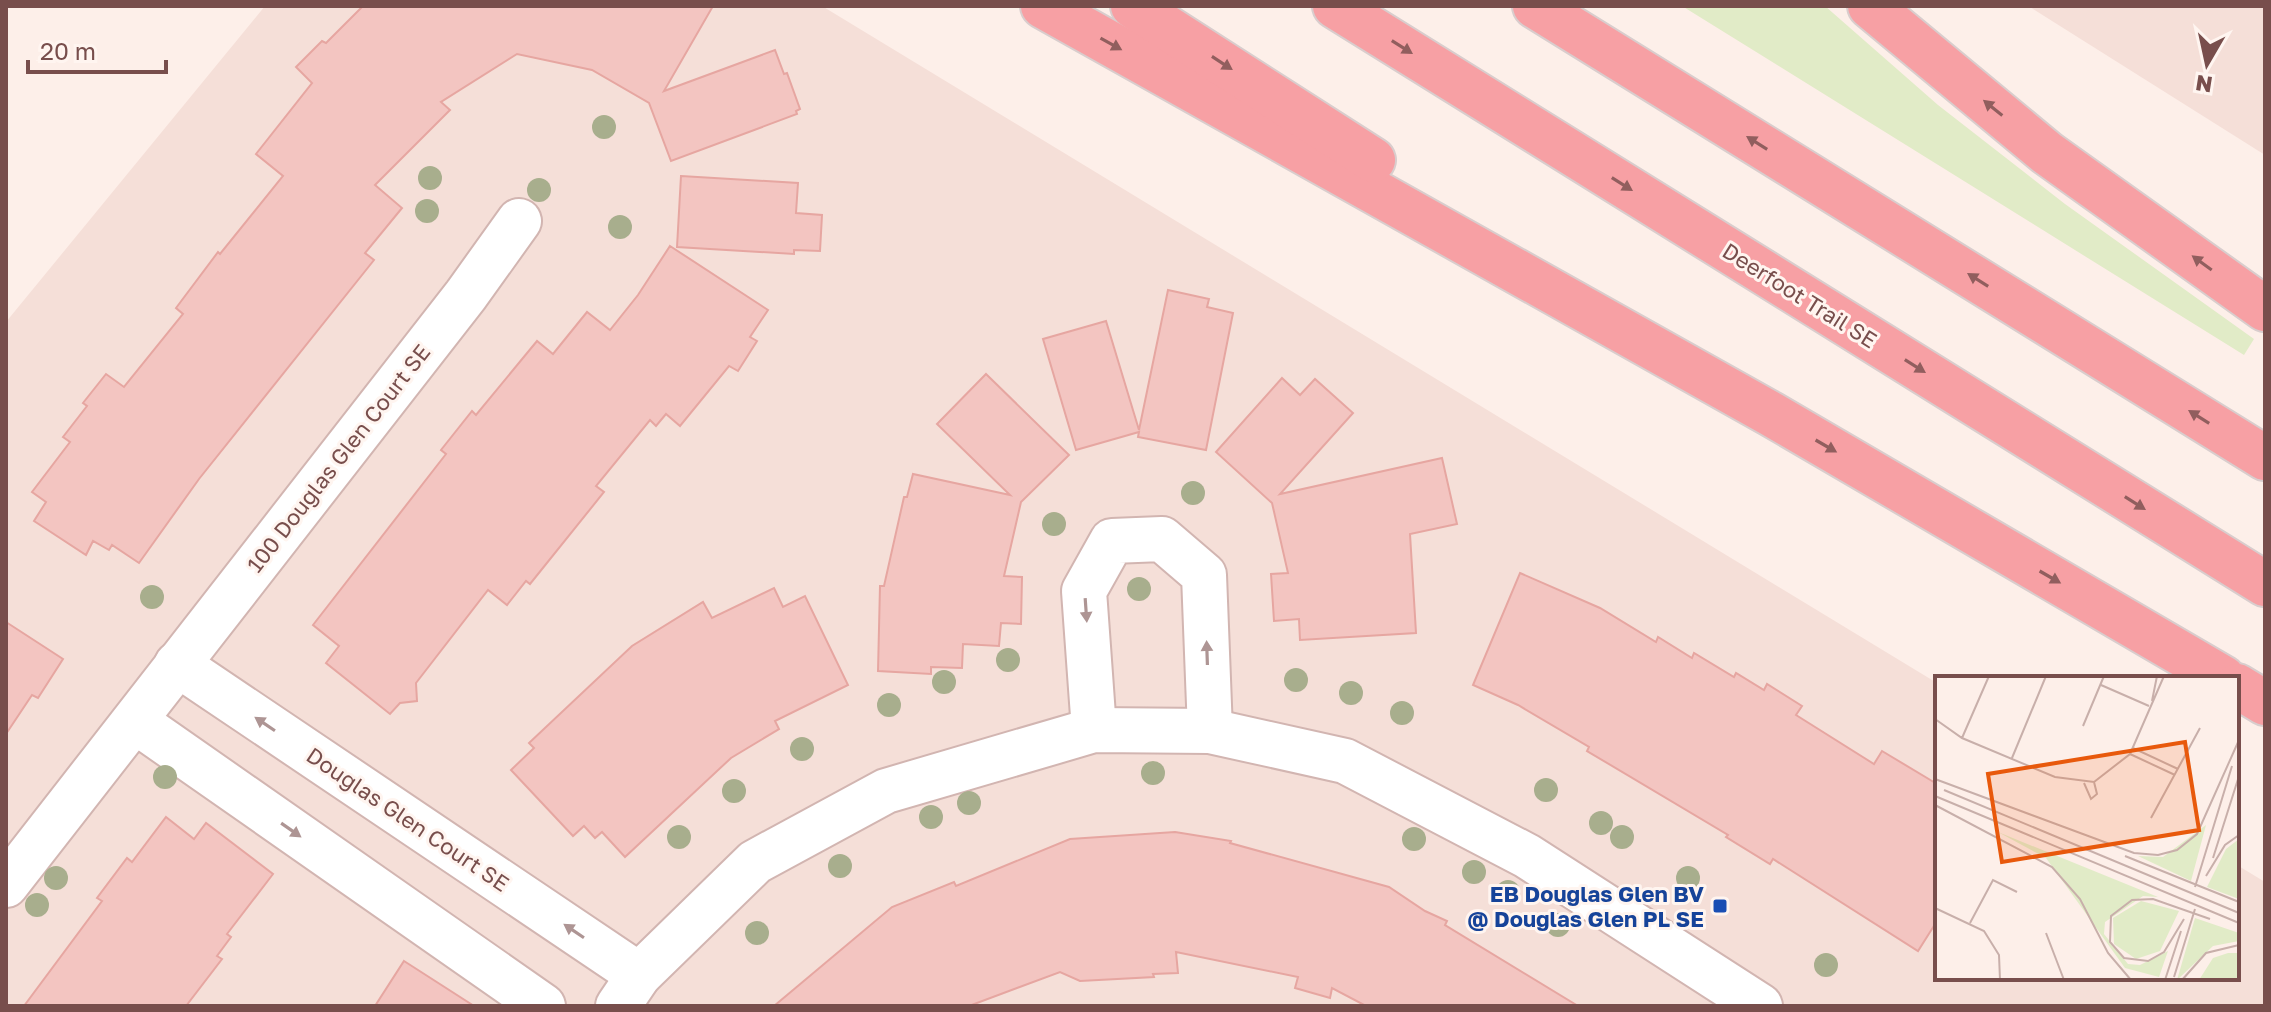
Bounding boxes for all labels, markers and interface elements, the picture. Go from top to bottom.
scale bar [28,24,166,74]
north arrow [2167,24,2247,104]
text: 20 m [40,36,96,65]
one-way arrow [1099,37,1122,51]
one-way arrow [1391,40,1412,55]
one-way arrow [1211,56,1233,70]
text: N [2193,70,2214,99]
one-way arrow [1983,101,2003,117]
one-way arrow [1746,137,1768,151]
one-way arrow [1612,177,1633,192]
street label: Deerfoot Trail SE [1718,237,1882,353]
one-way arrow [2191,256,2212,271]
one-way arrow [1967,274,1989,288]
street label: 100 Douglas Glen Court SE [241,339,435,577]
one-way arrow [1904,358,1926,372]
one-way arrow [2188,411,2210,425]
one-way arrow [1815,439,1837,453]
one-way arrow [2124,495,2147,510]
one-way arrow [2039,570,2061,584]
one-way arrow [1080,598,1093,623]
one-way arrow [1200,640,1213,665]
inset map [1935,676,2239,980]
one-way arrow [255,717,276,732]
street label: Douglas Glen Court SE [302,741,514,897]
one-way arrow [281,822,302,837]
place label: EB Douglas Glen BV @ Douglas Glen PL SE [1467,880,1704,932]
marker: EB Douglas Glen BV @ Douglas Glen PL SE [1711,897,1729,915]
one-way arrow [564,924,585,939]

